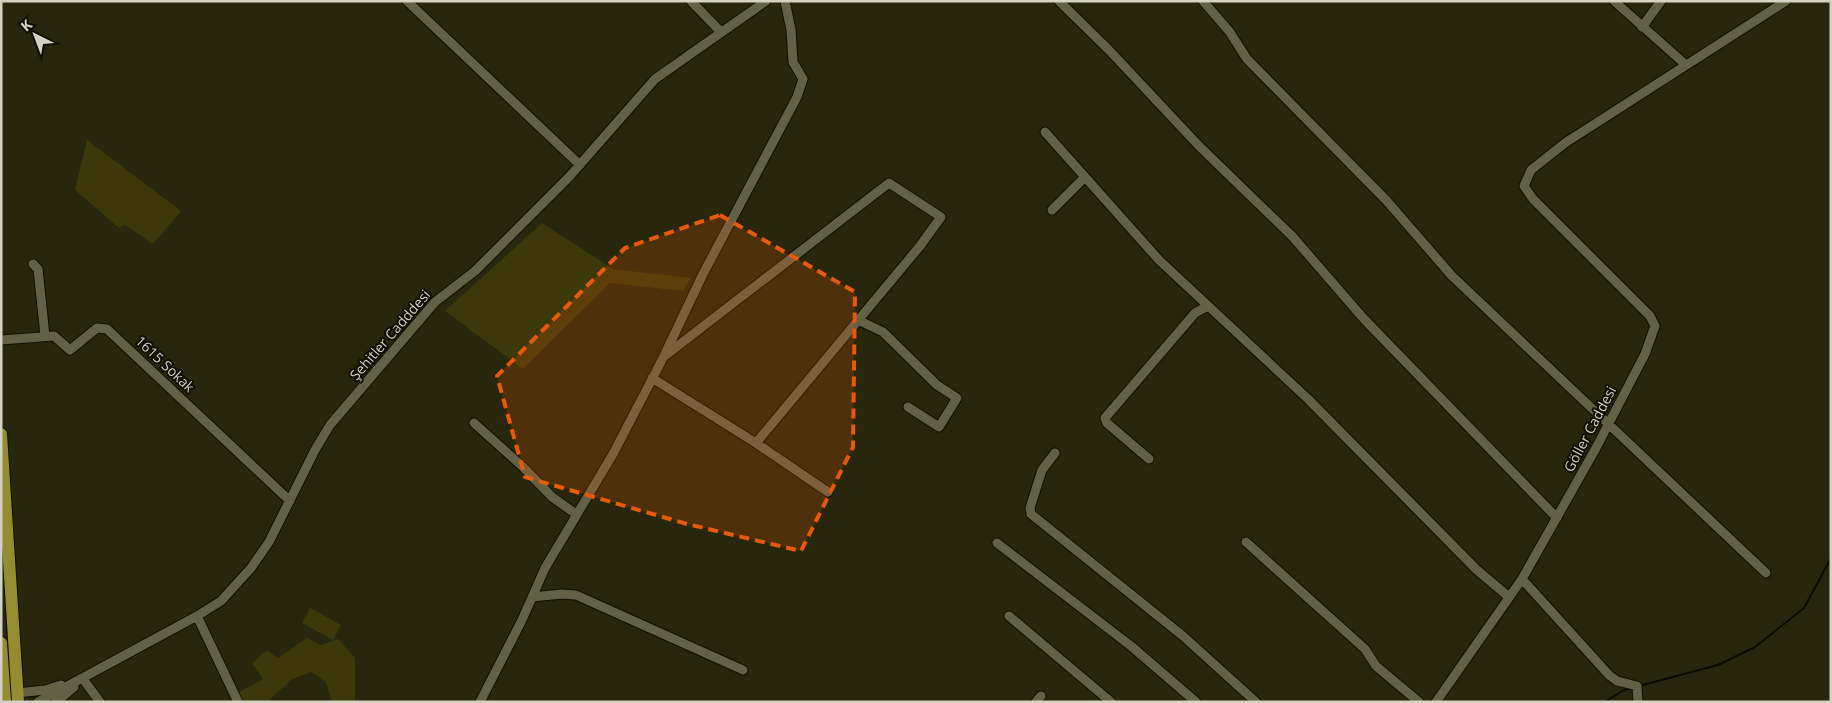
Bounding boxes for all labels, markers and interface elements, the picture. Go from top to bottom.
north arrow [10,10,60,60]
text: K [16,14,36,35]
street label: Şehitler Cadddesi [345,286,434,384]
street label: 1615 Sokak [132,331,199,396]
street label: Göller Caddesi [1559,383,1620,475]

